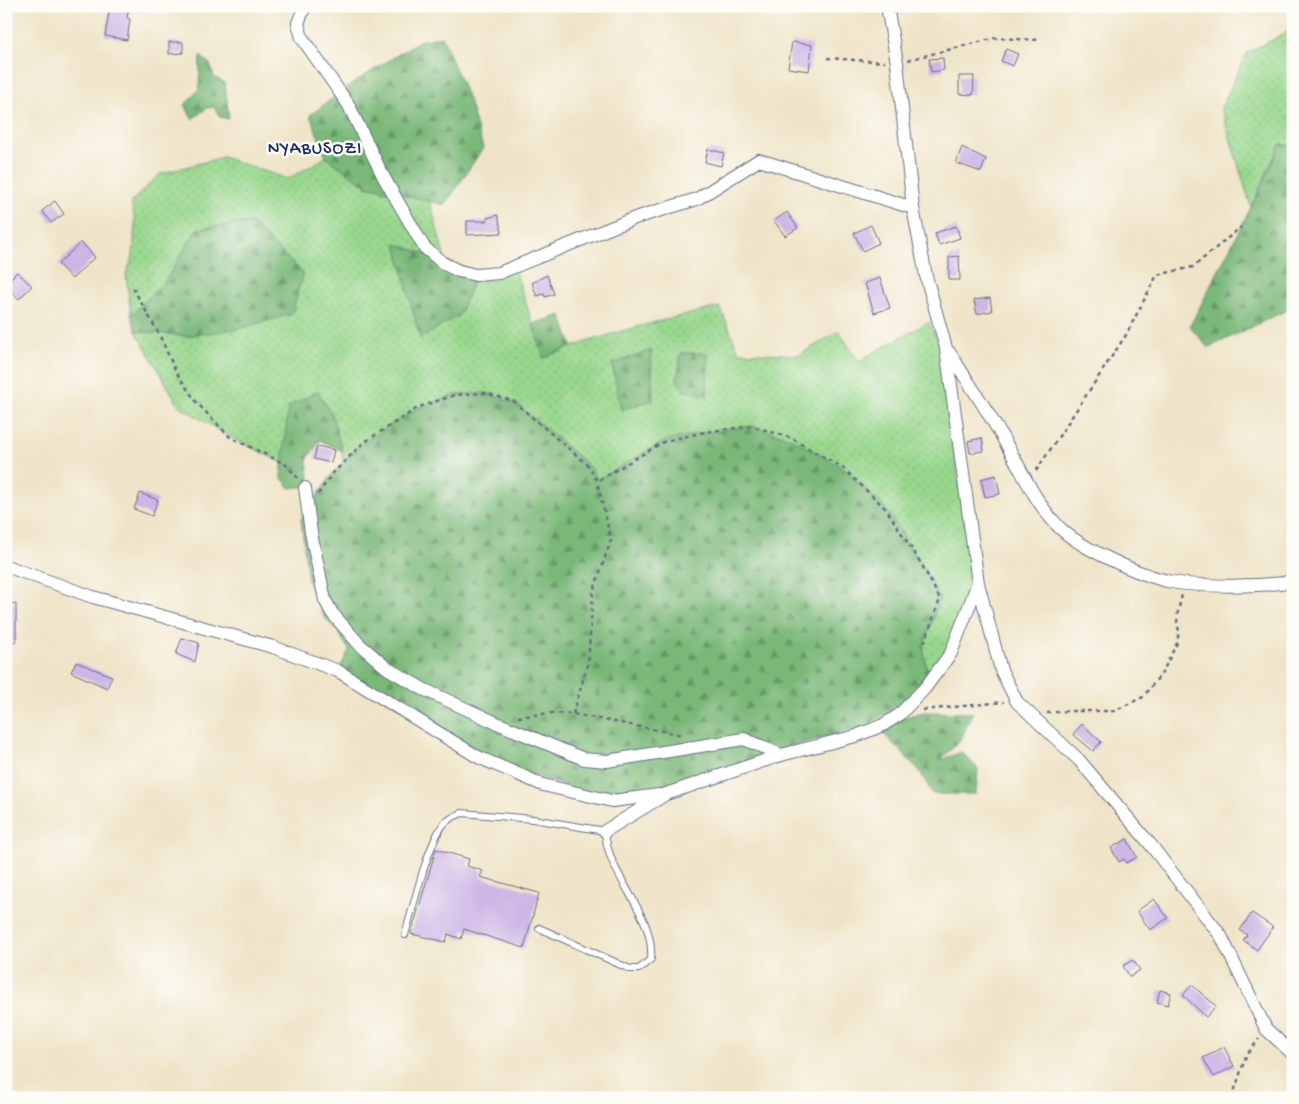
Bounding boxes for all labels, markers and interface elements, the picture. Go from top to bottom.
district label: NYABUSOZI [268,139,362,160]

